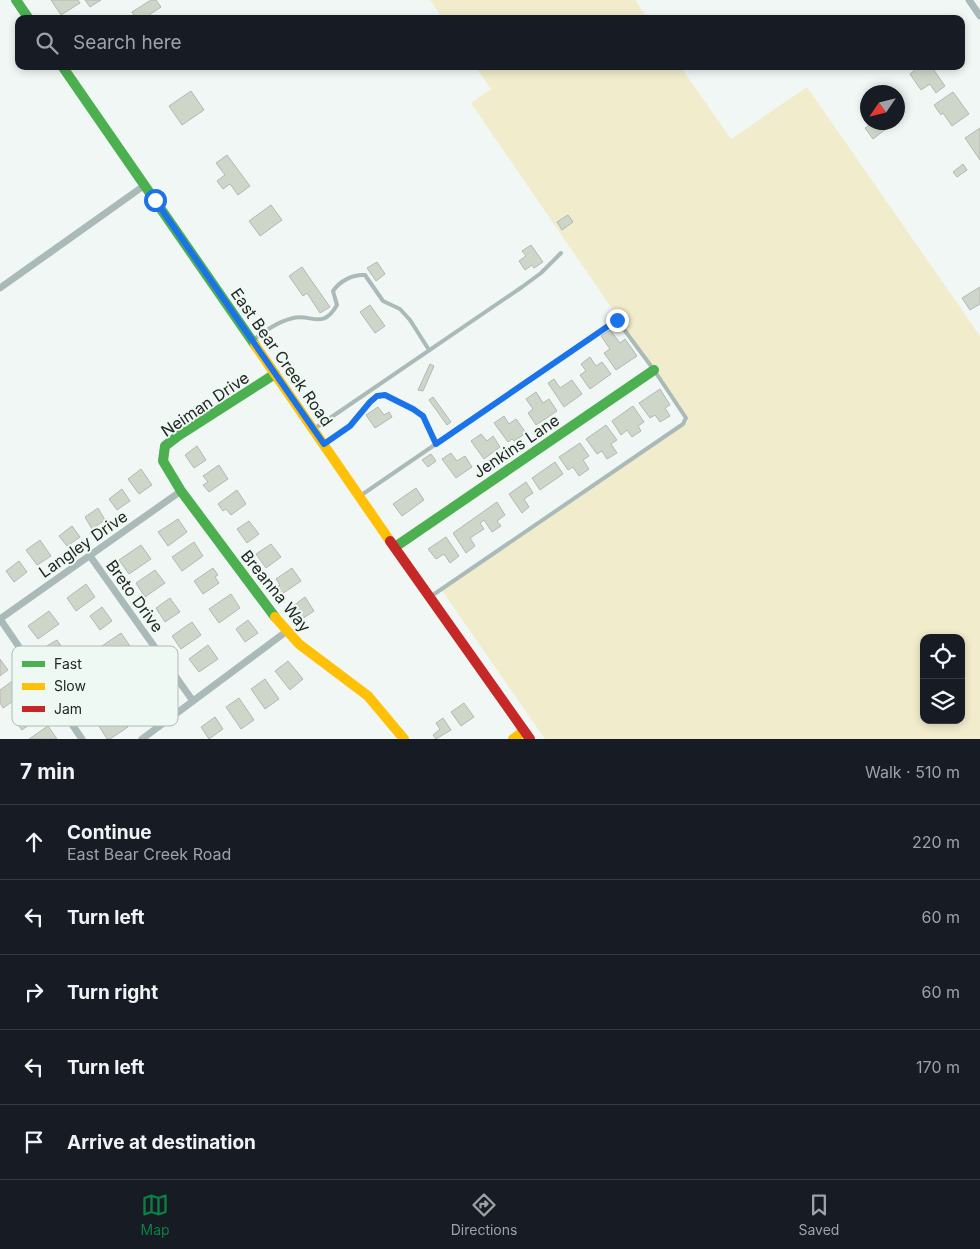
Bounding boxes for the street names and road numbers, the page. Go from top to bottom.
street label: East Bear Creek Road [227,284,337,430]
street label: Neiman Drive [157,367,253,441]
street label: Jenkins Lane [469,410,563,482]
street label: Langley Drive [35,506,131,582]
street label: Breanna Way [237,546,315,636]
street label: Breto Drive [102,556,168,636]

